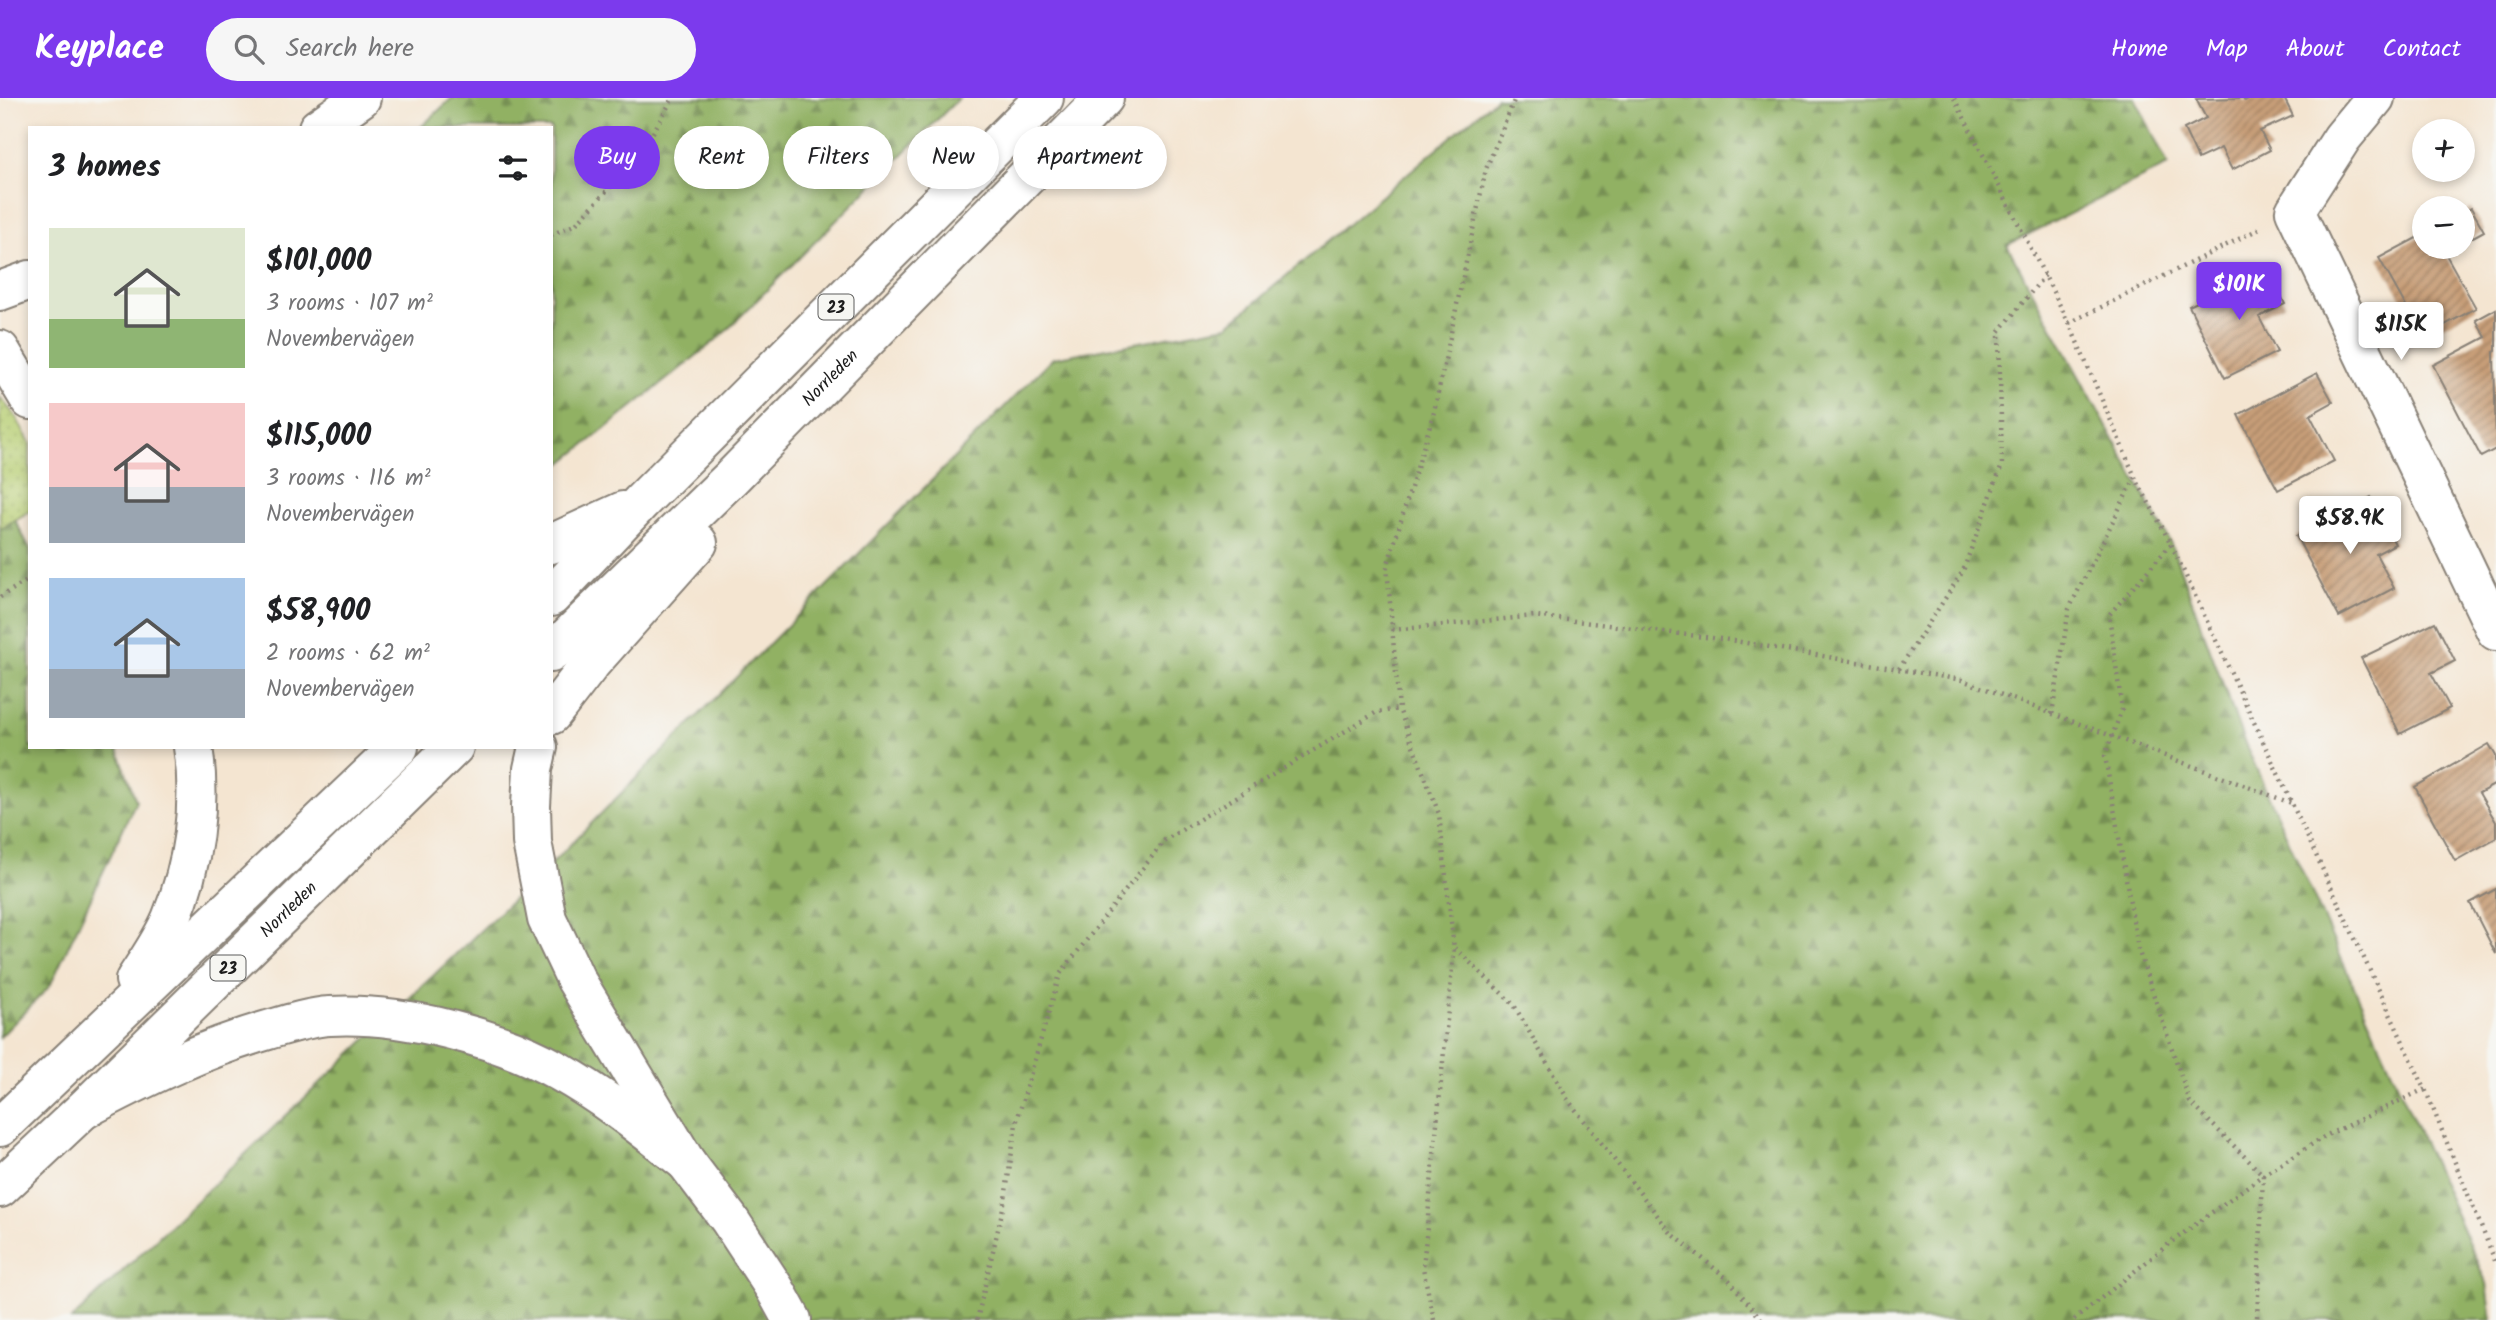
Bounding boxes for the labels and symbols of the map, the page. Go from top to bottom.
pin: $101K [2190,262,2288,322]
road number: 23 [818,294,854,320]
pin: $115K [2352,302,2450,362]
street label: Norrleden [795,343,866,414]
pin: $58.9K [2293,496,2407,556]
street label: Norrleden [254,875,325,946]
road number: 23 [210,956,246,981]

